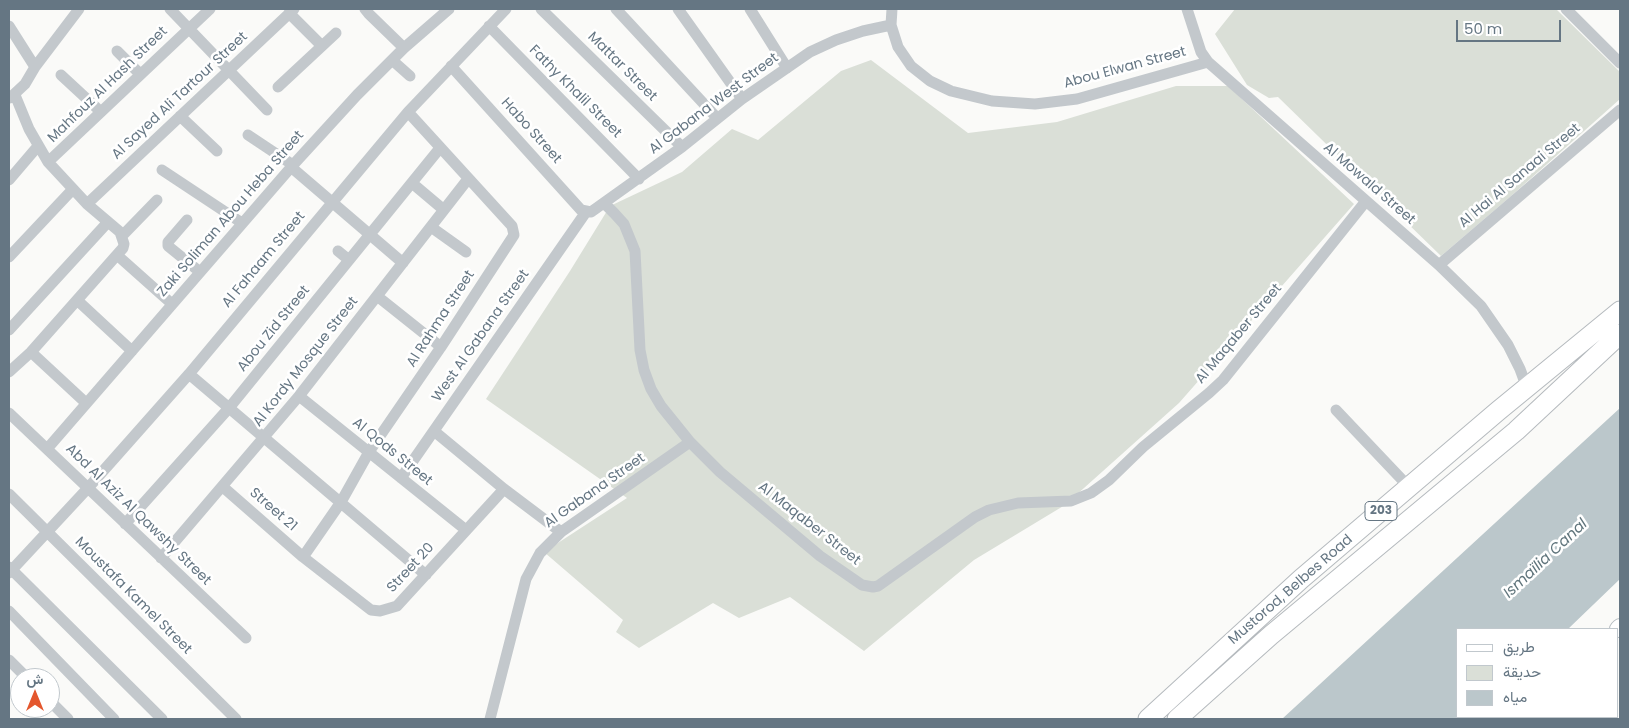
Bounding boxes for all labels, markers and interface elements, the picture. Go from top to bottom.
scale bar [1459,10,1564,42]
text: 50 m [1464,18,1502,39]
street label: Mahfouz Al Hash Street [45,23,171,147]
street label: Al Sayed Ali Tartour Street [109,29,251,163]
street label: Mattar Street [584,29,660,105]
street label: Fathy Khalil Street [525,42,625,142]
street label: Abou Elwan Street [1062,44,1188,92]
street label: Al Gabana West Street [646,50,782,158]
street label: Habo Street [497,95,565,167]
street label: Al Hai Al Sanaai Street [1456,120,1584,232]
street label: Zaki Soliman Abou Heba Street [154,127,308,301]
street label: Al Mowald Street [1320,140,1418,228]
street label: Al Fahaam Street [219,209,309,311]
street label: Al Rahma Street [403,267,479,371]
street label: West Al Gabana Street [429,267,533,405]
street label: Al Maqaber Street [1192,281,1286,387]
street label: Abou Zid Street [234,283,314,375]
street label: Al Kordy Mosque Street [250,294,362,430]
street label: Al Qods Street [349,415,435,489]
street label: Abd Al Aziz Al Qawshy Street [62,441,214,589]
street label: Al Gabana Street [541,450,649,532]
street label: Al Maqaber Street [755,479,863,569]
street label: Street 21 [246,485,300,535]
road number: 203 [1365,502,1397,520]
water label: Ismaïlia Canal [1500,516,1592,602]
street label: Mustorod, Belbes Road [1226,532,1356,648]
street label: Moustafa Kamel Street [71,534,195,658]
street label: Street 20 [384,540,438,596]
legend [1456,628,1619,718]
text: طريق [1503,636,1535,657]
text: حديقة [1503,661,1541,682]
north arrow [10,668,60,718]
text: ش [27,669,43,689]
text: مياه [1503,686,1527,707]

